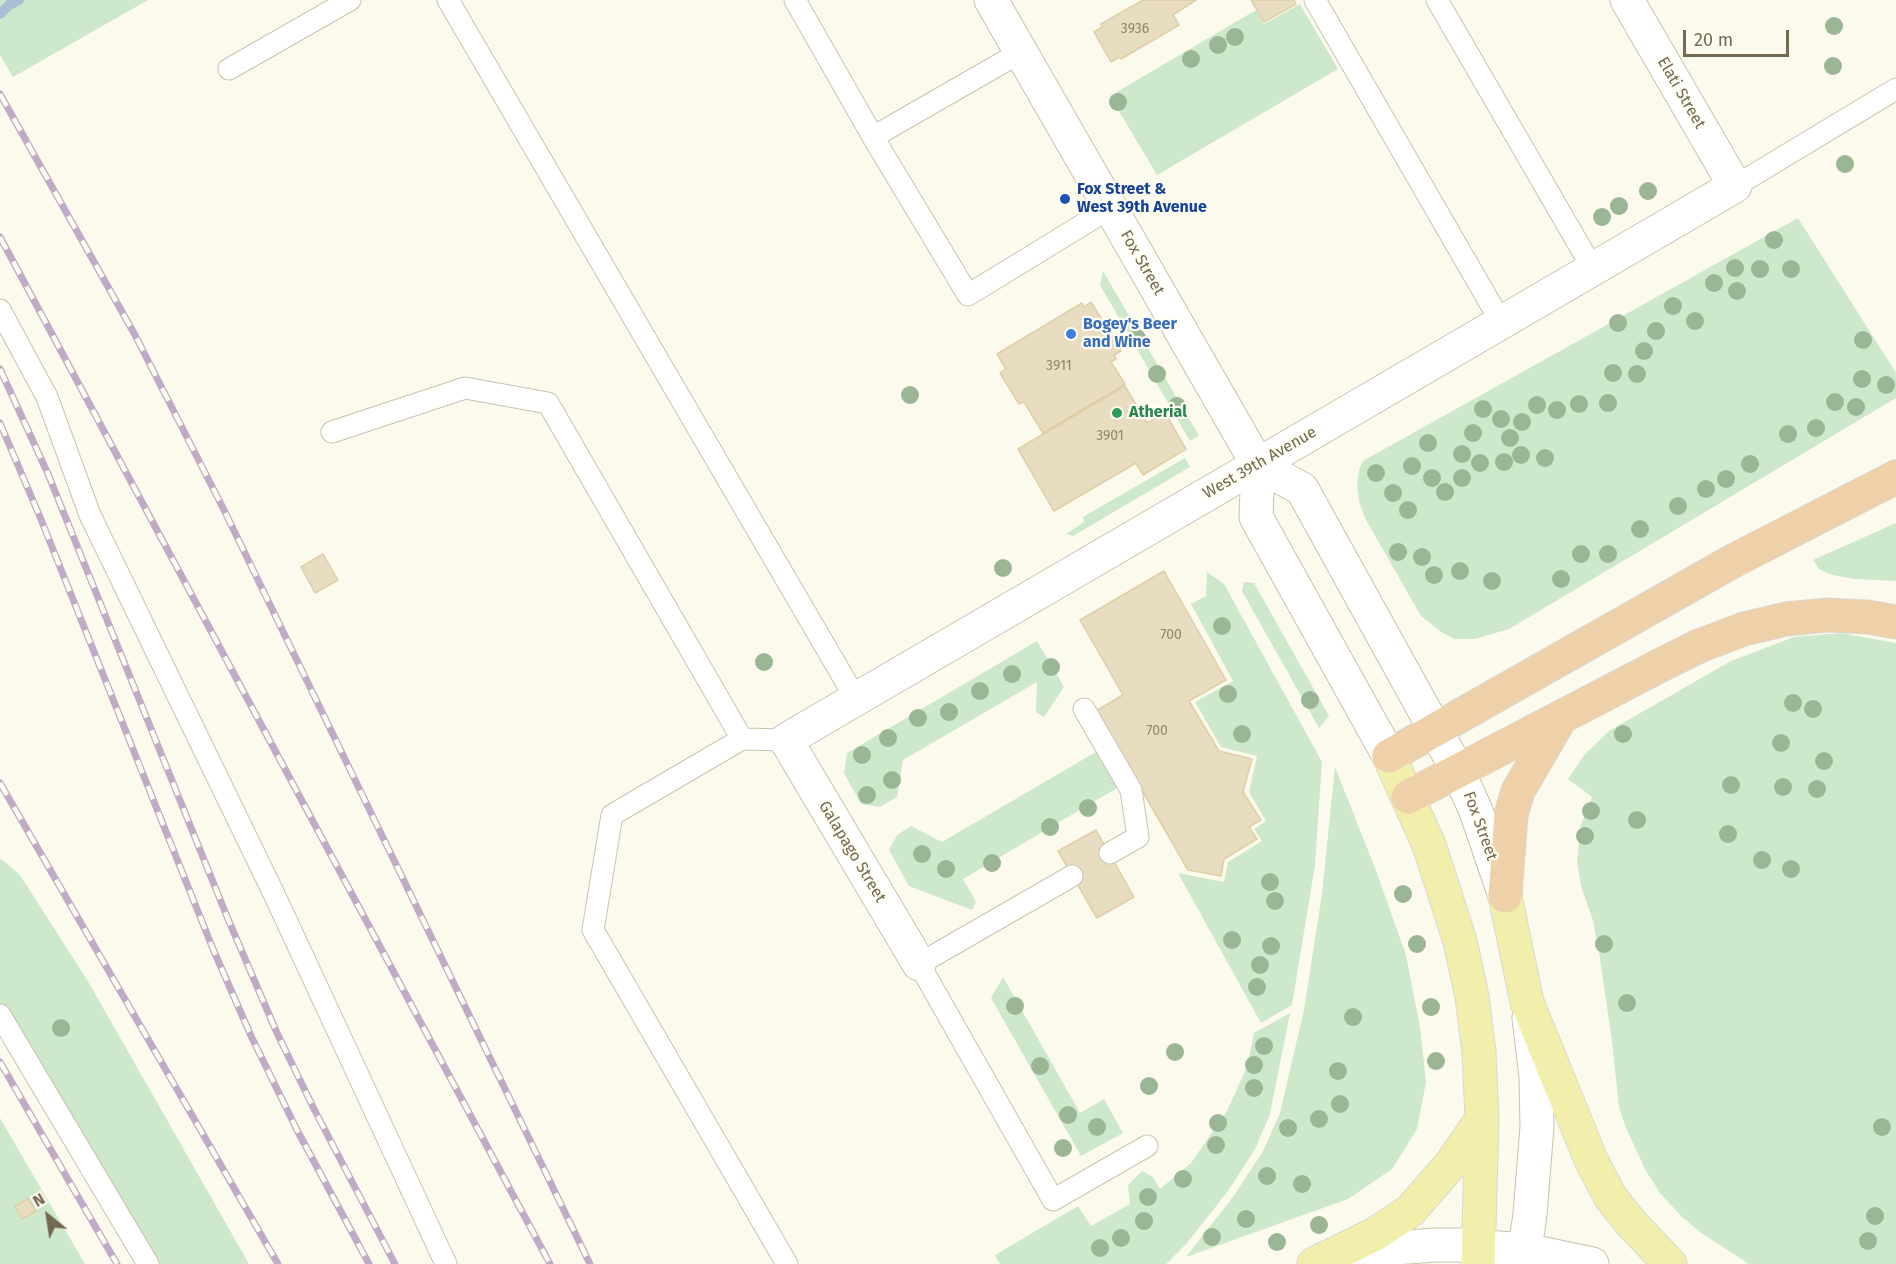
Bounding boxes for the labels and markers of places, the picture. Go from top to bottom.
place label: Fox Street & West 39th Avenue [1077,180,1207,218]
marker: Fox Street & West 39th Avenue [1058,192,1072,206]
place label: Bogey's Beer and Wine [1083,315,1177,353]
marker: Bogey's Beer and Wine [1064,327,1078,341]
place label: Atherial [1129,403,1187,423]
marker: Atherial [1110,406,1124,420]

